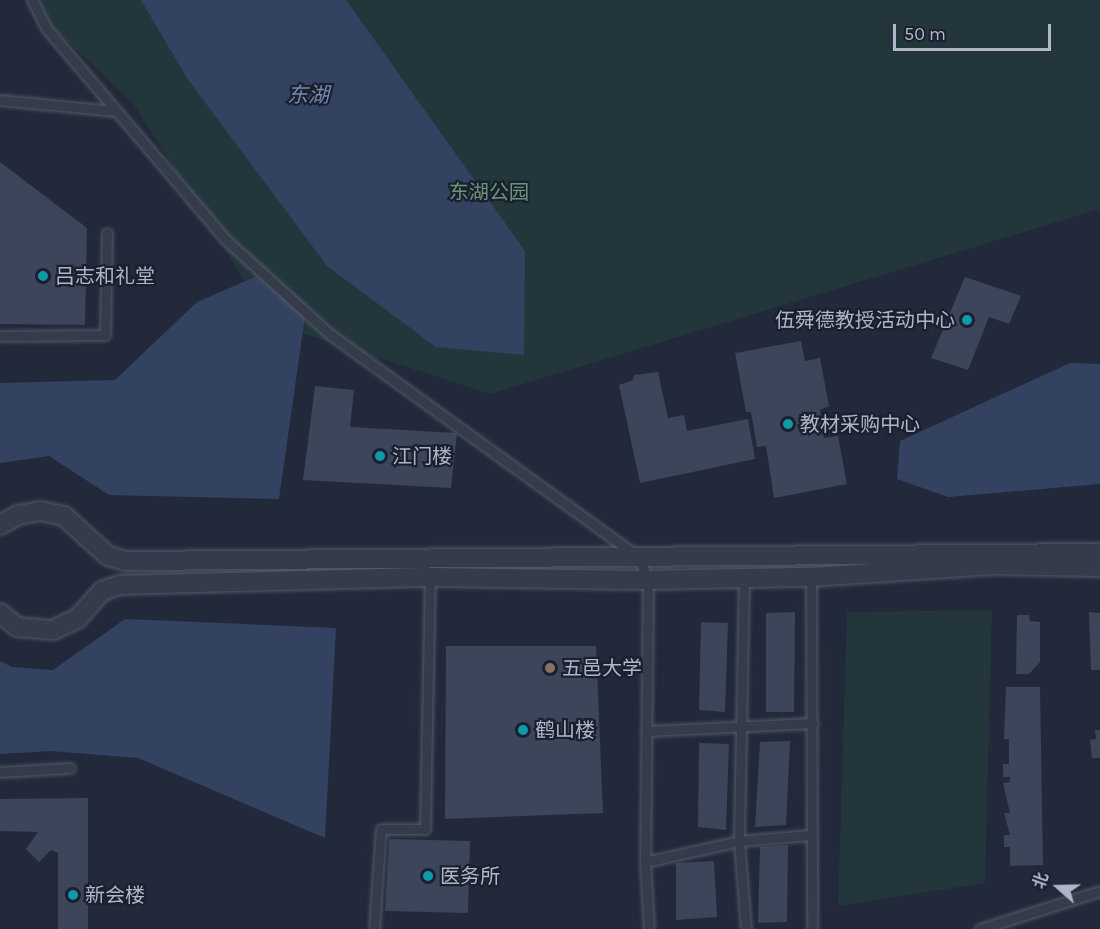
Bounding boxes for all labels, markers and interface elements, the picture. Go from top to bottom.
scale bar [896,12,1054,50]
text: 50 m [904,23,946,45]
water label: 东湖 [287,82,329,108]
park label: 东湖公园 [449,180,529,204]
place label: 吕志和礼堂 [55,264,155,288]
marker: 吕志和礼堂 [36,269,50,283]
place label: 伍舜德教授活动中心 [775,308,955,332]
marker: 伍舜德教授活动中心 [960,313,974,327]
place label: 教材采购中心 [800,412,920,436]
marker: 教材采购中心 [781,417,795,431]
place label: 江门楼 [392,444,452,468]
marker: 江门楼 [373,449,387,463]
place label: 五邑大学 [562,656,642,680]
marker: 五邑大学 [543,661,557,675]
place label: 鹤山楼 [535,718,595,742]
marker: 鹤山楼 [516,723,530,737]
north arrow [1028,857,1088,917]
place label: 医务所 [440,864,500,888]
marker: 医务所 [421,869,435,883]
text: 北 [1029,870,1052,891]
place label: 新会楼 [85,883,145,907]
marker: 新会楼 [66,888,80,902]

